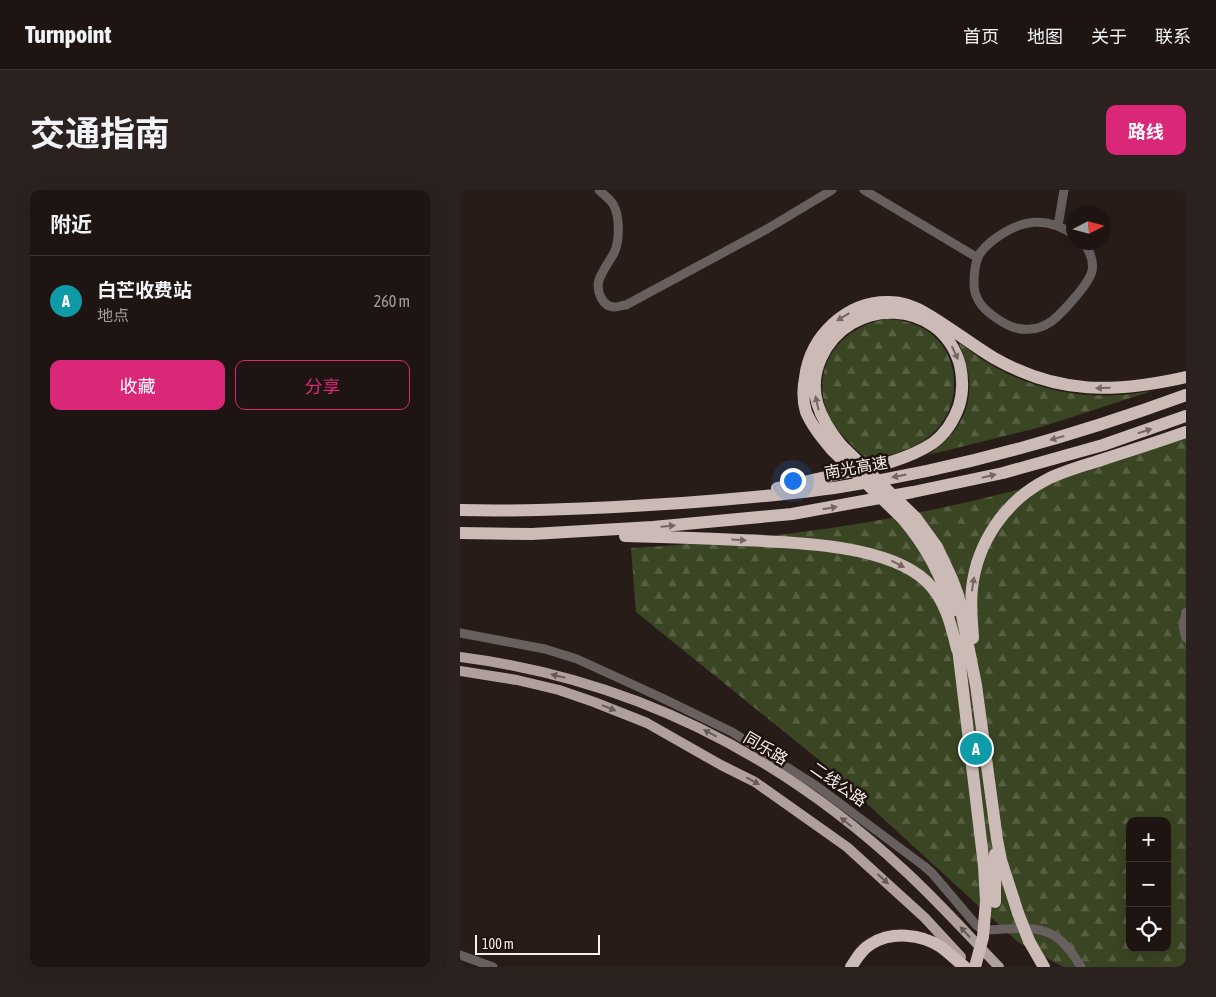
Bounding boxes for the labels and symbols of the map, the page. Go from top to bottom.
north arrow [1066,205,1111,250]
one-way arrow [836,313,849,322]
one-way arrow [951,346,959,360]
one-way arrow [1095,384,1111,392]
one-way arrow [813,395,821,410]
one-way arrow [1138,426,1153,434]
one-way arrow [1049,434,1065,442]
street label: 南光高速 [823,453,889,481]
your location [780,468,806,494]
one-way arrow [891,472,907,480]
one-way arrow [982,472,997,480]
one-way arrow [822,503,838,511]
one-way arrow [661,521,677,529]
one-way arrow [731,536,747,544]
one-way arrow [891,560,905,568]
one-way arrow [969,576,977,592]
one-way arrow [551,672,566,680]
one-way arrow [602,704,617,712]
street label: 同乐路 [741,728,791,768]
one-way arrow [703,729,718,737]
pin: A [960,730,992,768]
street label: 二线公路 [808,758,870,810]
one-way arrow [747,777,760,786]
one-way arrow [840,816,853,827]
one-way arrow [876,873,888,885]
one-way arrow [959,926,971,938]
scale bar [475,932,600,955]

